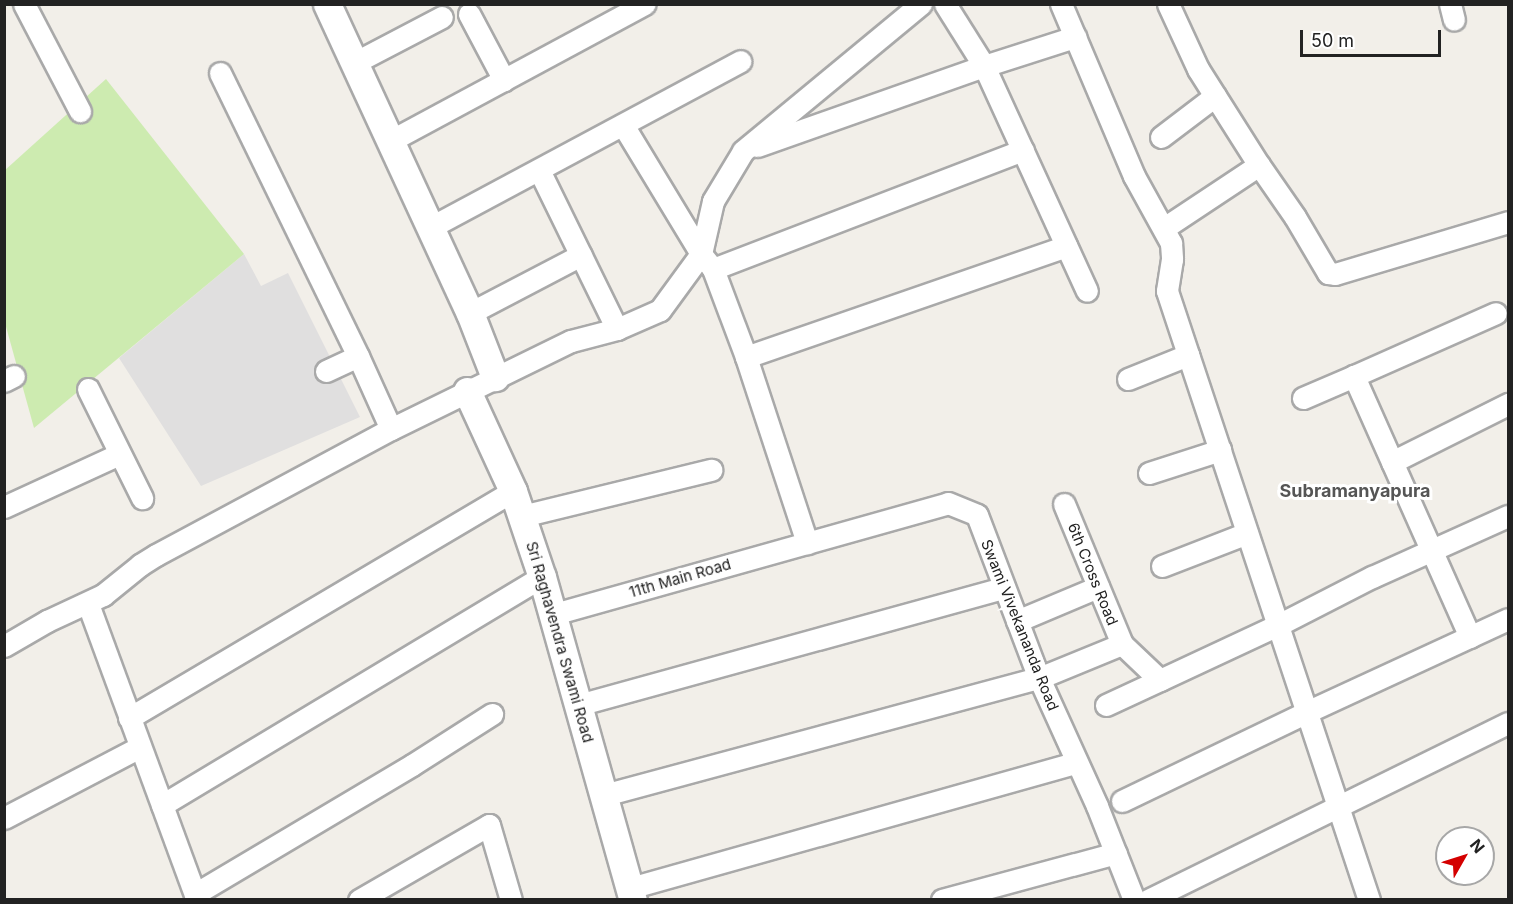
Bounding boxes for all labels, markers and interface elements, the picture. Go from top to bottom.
scale bar [1303,18,1444,56]
text: 50 m [1311,30,1354,51]
district label: Subramanyapura [1280,480,1430,502]
street label: 6th Cross Road [1064,520,1122,628]
street label: Swami Vivekananda Road [977,537,1063,713]
street label: Sri Raghavendra Swami Road [523,539,597,745]
street label: 11th Main Road [627,555,733,601]
north arrow [1435,826,1495,886]
text: N [1466,835,1489,857]

